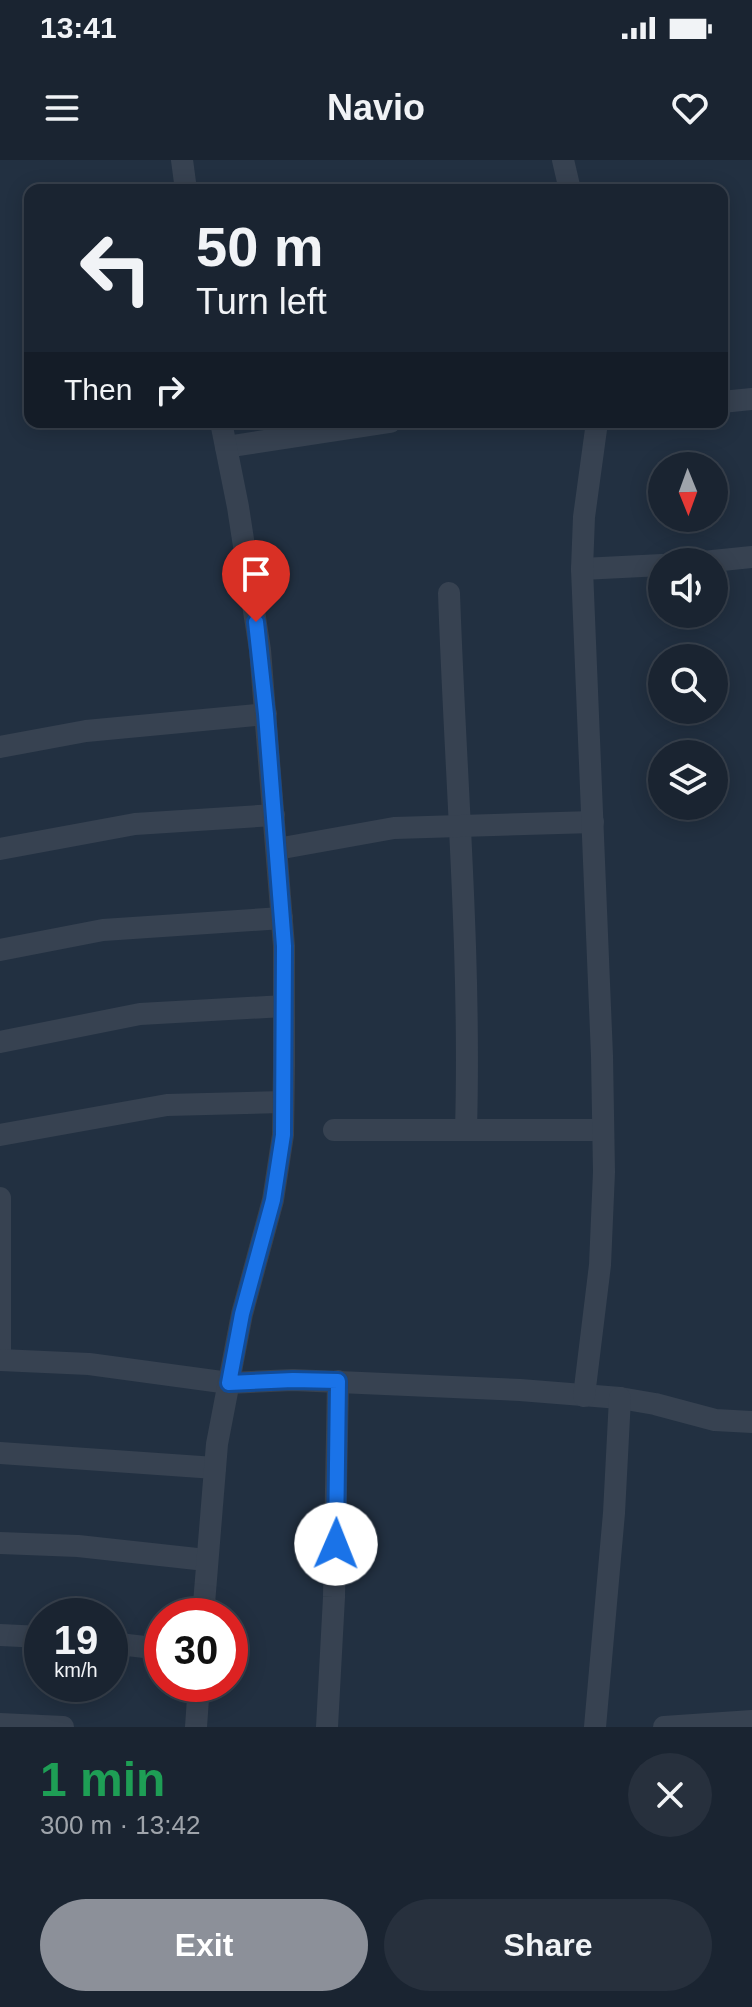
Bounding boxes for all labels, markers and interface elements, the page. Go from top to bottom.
text: 13:41 [40,11,117,44]
icon: menu [40,86,84,130]
icon: heart [668,86,712,130]
text: Navio [327,87,425,128]
text: 50 m [196,215,324,278]
icon: left [64,216,168,320]
text: Turn left [196,281,327,322]
icon: right [148,368,192,412]
text: Then [64,373,132,406]
north arrow [648,452,728,532]
map controls [648,452,728,820]
pin [222,540,290,622]
button: sound [648,548,728,628]
icon: arrive [234,552,278,596]
button: search [648,644,728,724]
button: layers [648,740,728,820]
position arrow [294,1502,378,1586]
speed limit sign: 30 [144,1598,248,1702]
text: 19 [54,1618,98,1662]
text: km/h [54,1659,98,1681]
text: 1 min [40,1753,165,1806]
button: close [628,1753,712,1837]
text: 300 m · 13:42 [40,1810,200,1840]
button: Exit [40,1899,368,1991]
button: Share [384,1899,712,1991]

